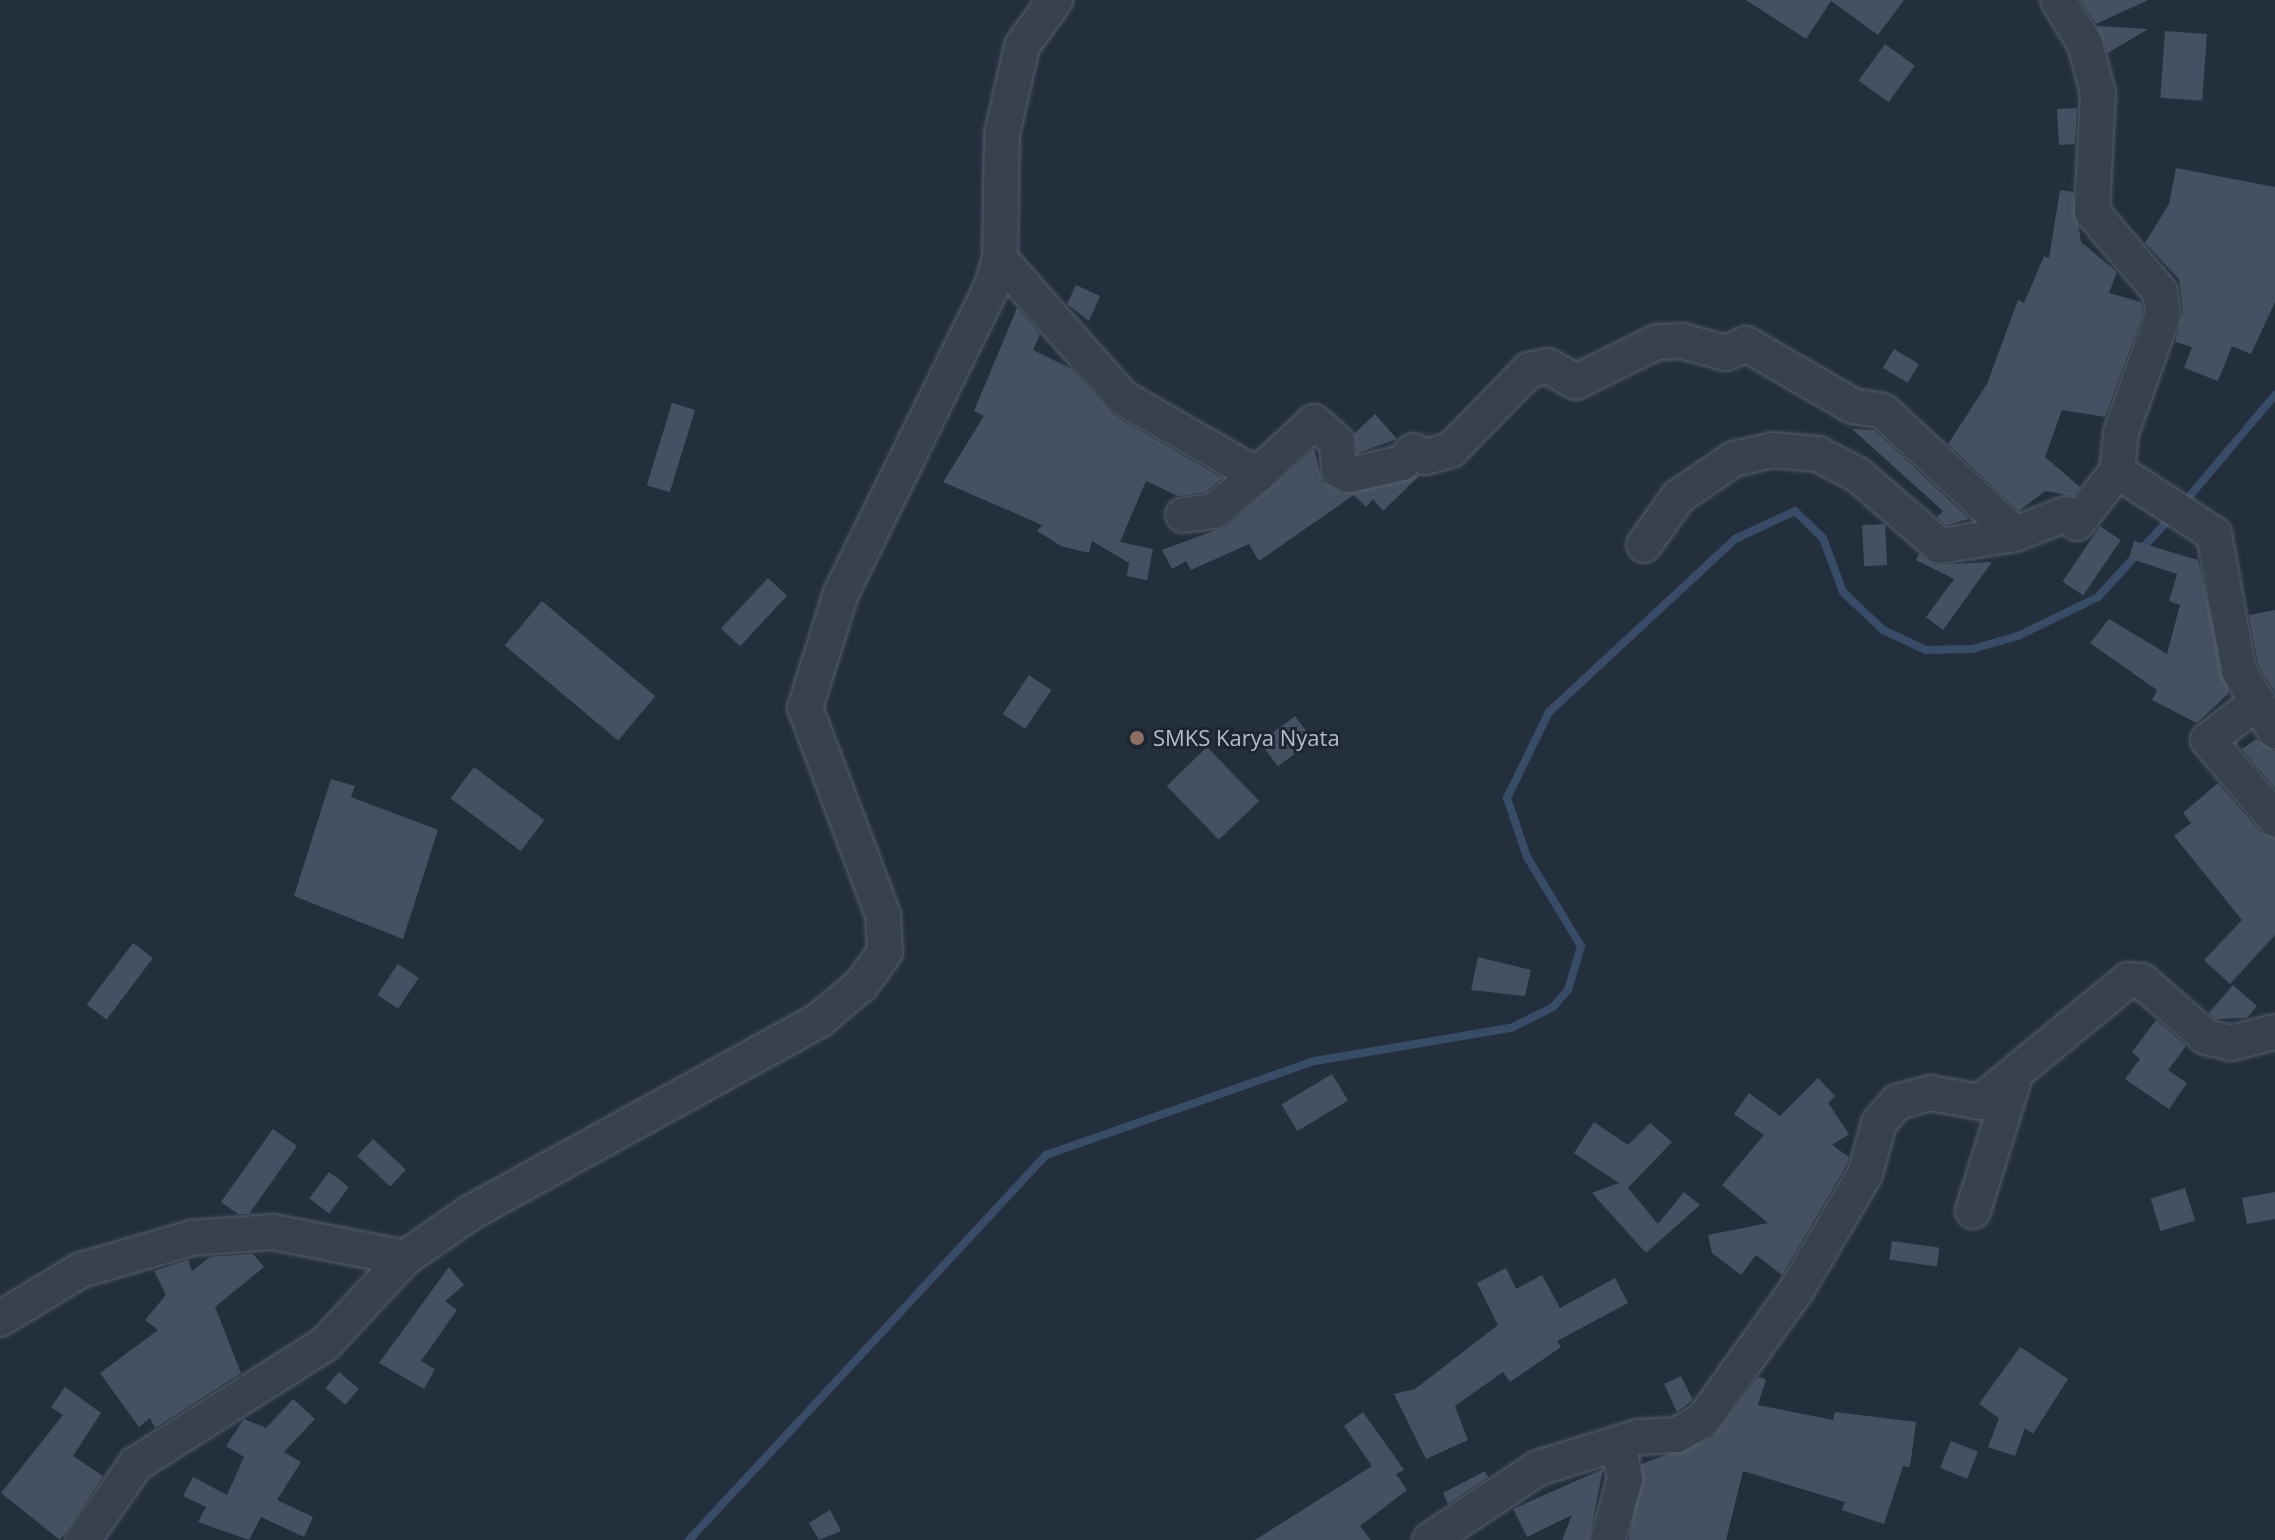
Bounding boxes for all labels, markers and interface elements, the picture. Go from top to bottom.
place label: SMKS Karya Nyata [1153,725,1340,751]
marker: SMKS Karya Nyata [1128,729,1146,747]

